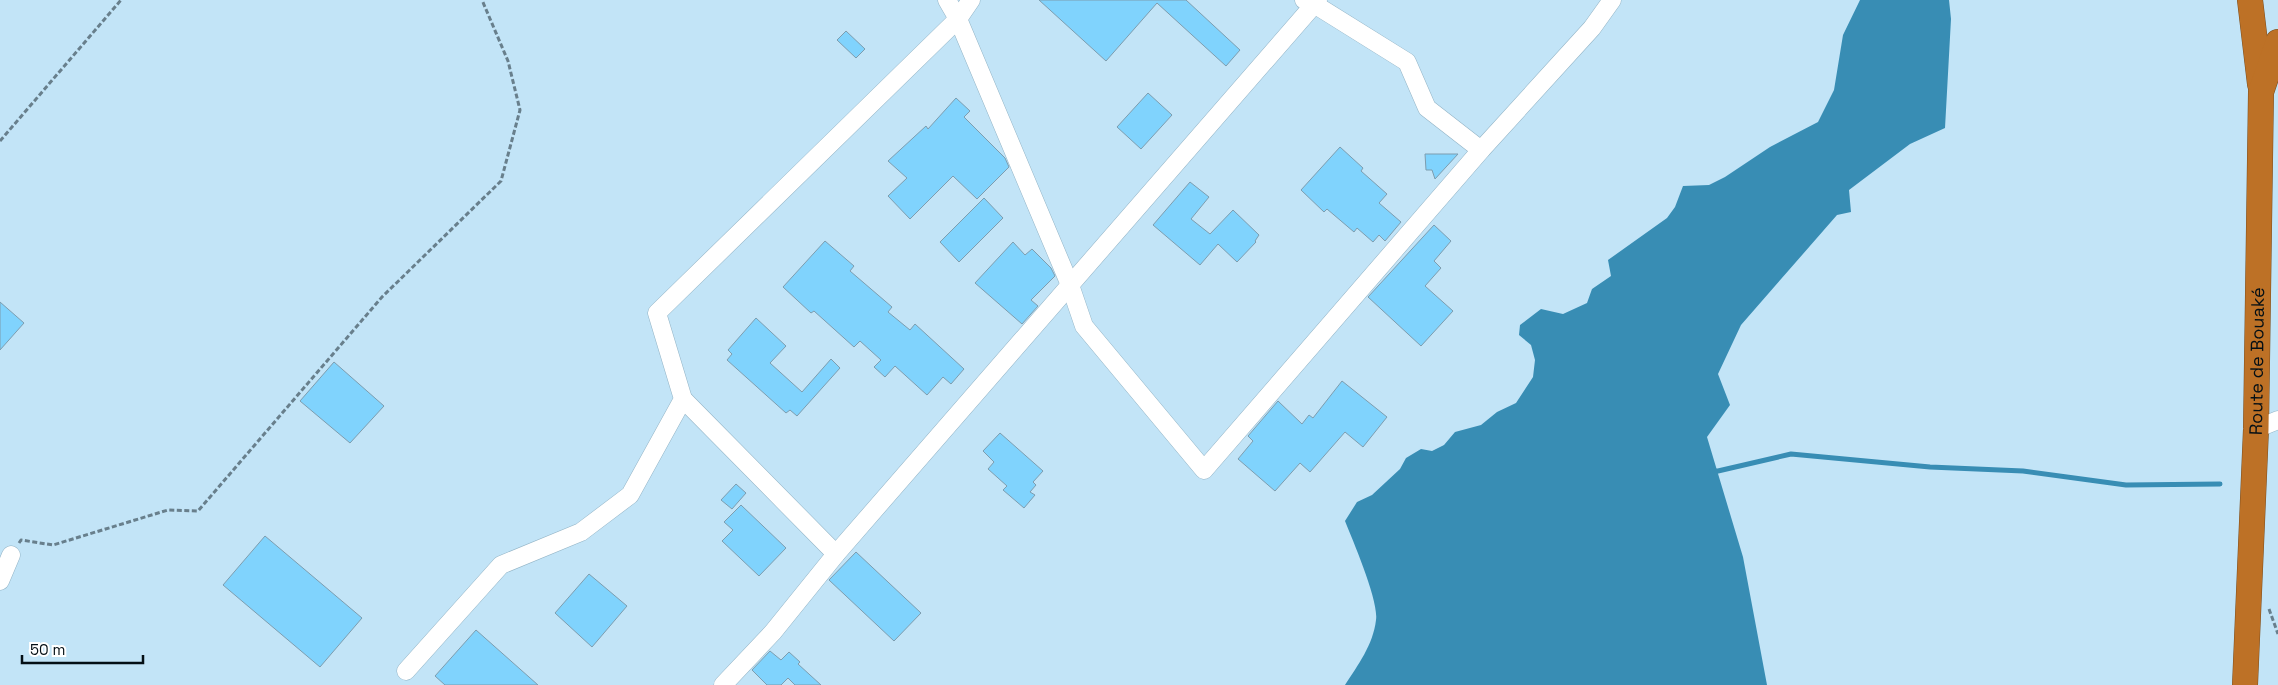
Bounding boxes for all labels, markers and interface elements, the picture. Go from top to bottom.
street label: Route de Bouaké [2244,287,2269,436]
scale bar [22,632,144,664]
text: 50 m [30,640,65,659]

